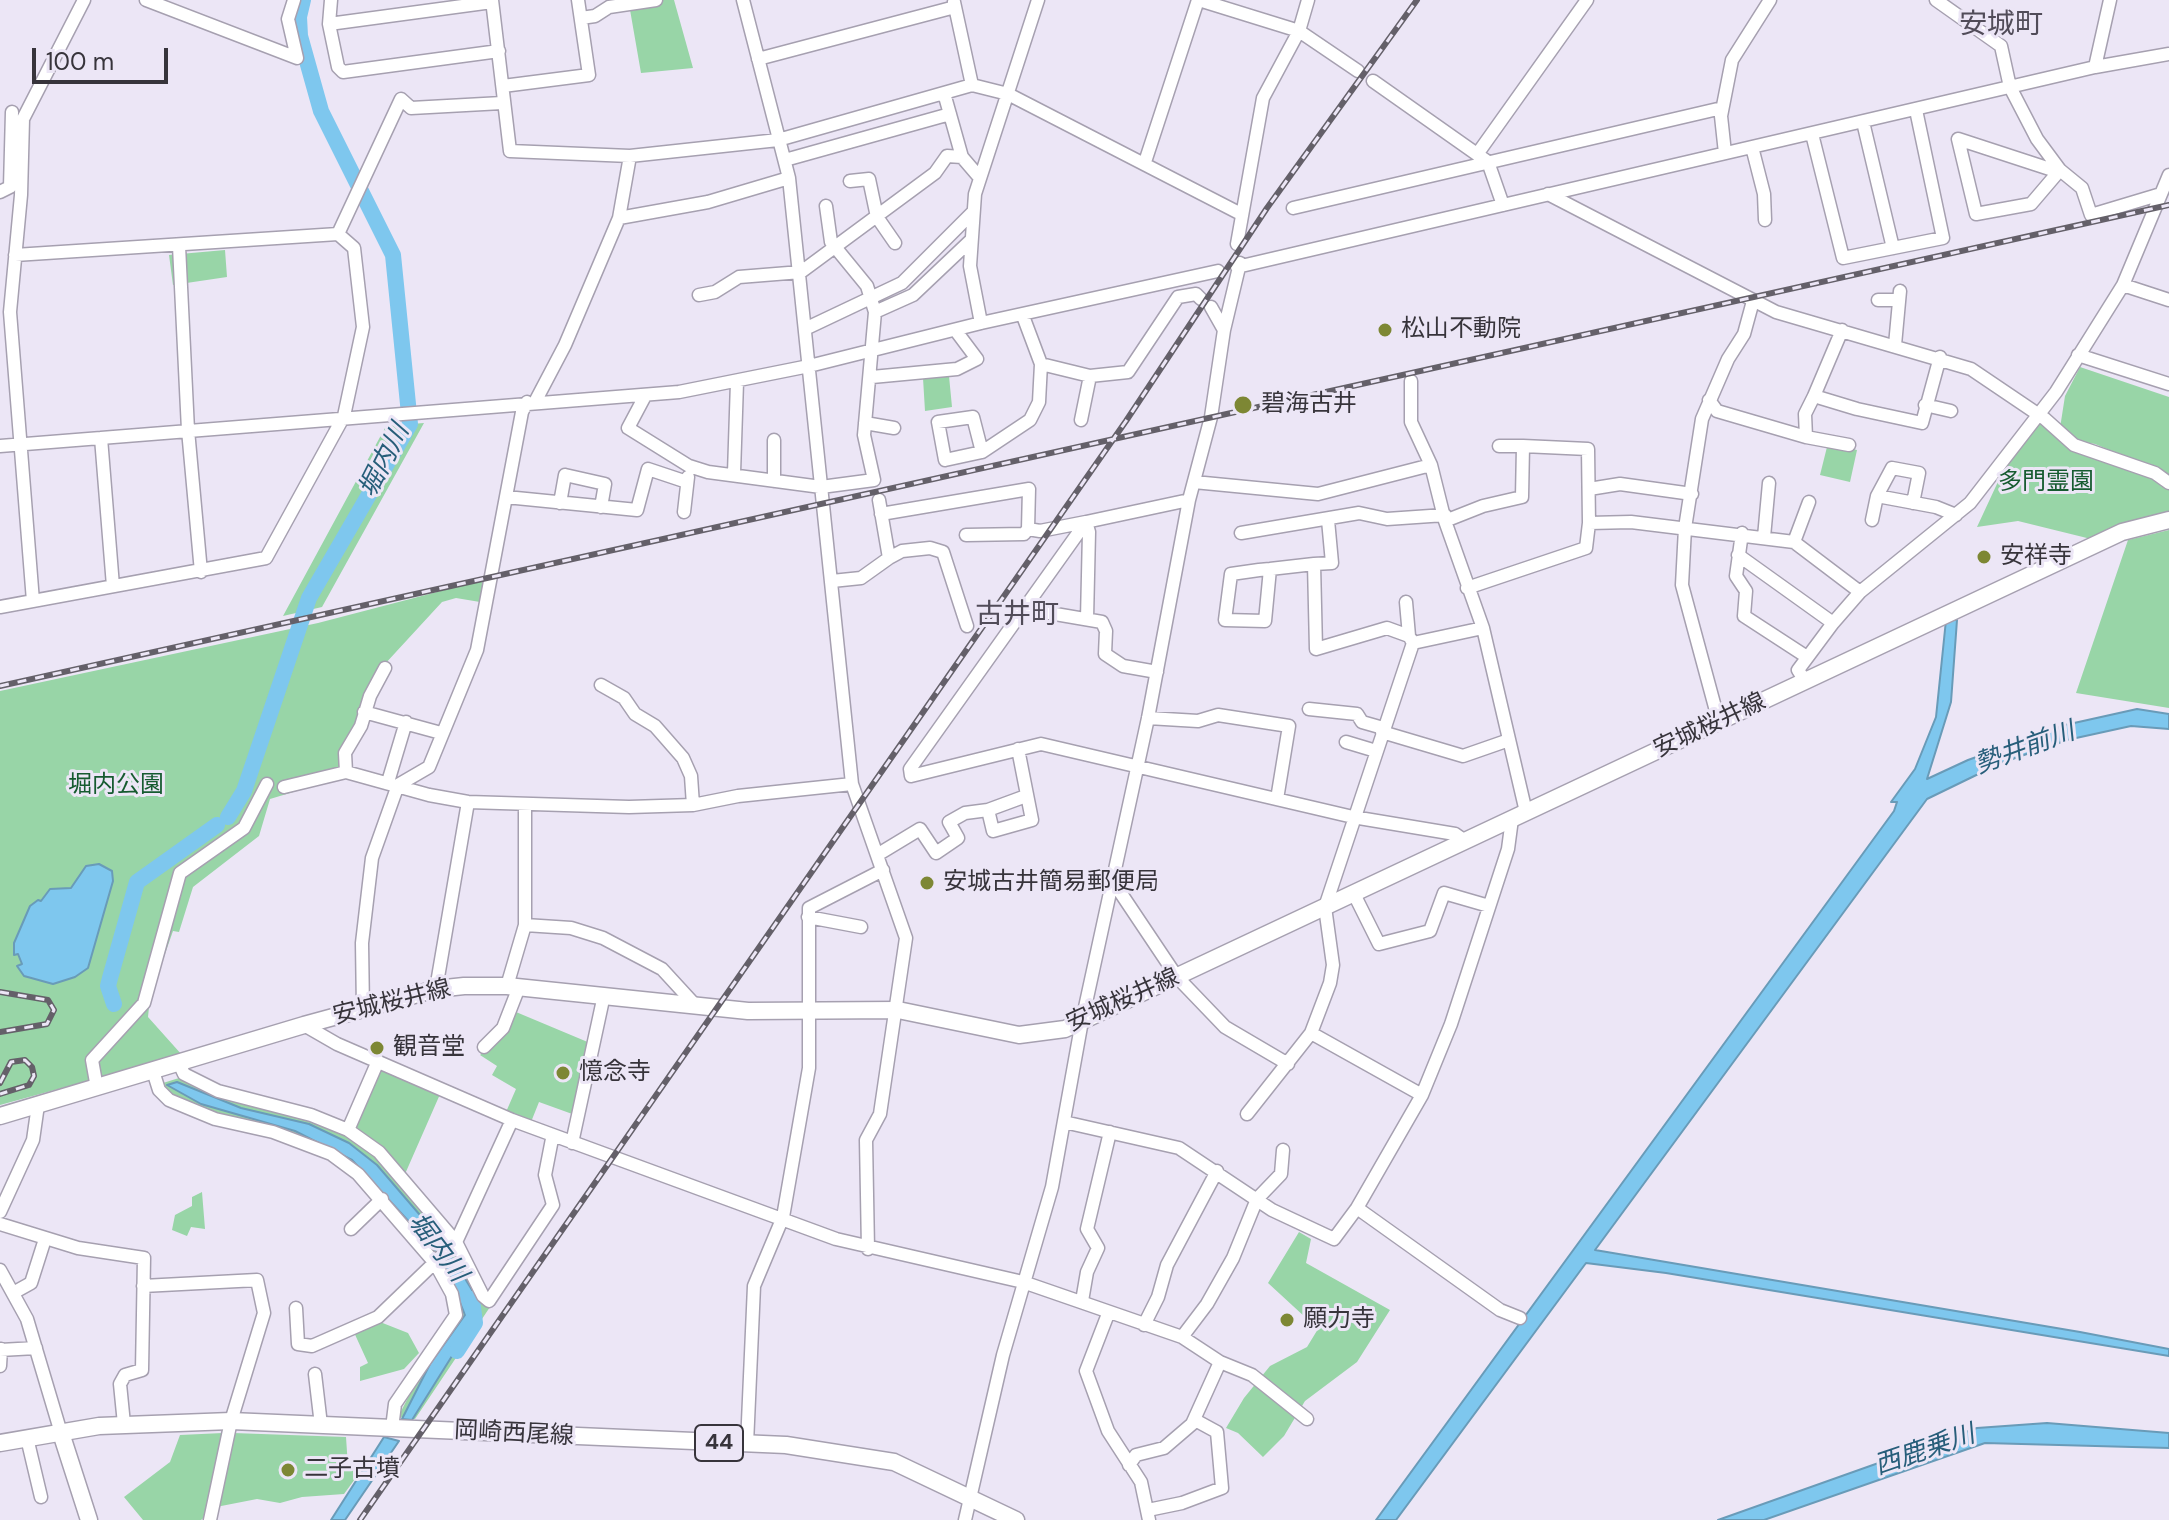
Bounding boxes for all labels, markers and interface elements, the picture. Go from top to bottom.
district label: 安城町 [1959,9,2043,43]
scale bar [36,32,172,82]
text: 100 m [46,46,114,77]
place label: 松山不動院 [1401,316,1521,344]
marker: 松山不動院 [1376,321,1394,339]
place label: 碧海古井 [1261,391,1357,419]
marker: 碧海古井 [1232,394,1254,416]
water label: 堀内川 [353,419,417,503]
park label: 多門霊園 [1998,469,2094,497]
place label: 安祥寺 [2000,543,2072,571]
marker: 安祥寺 [1975,548,1993,566]
district label: 古井町 [975,599,1059,633]
street label: 安城桜井線 [1650,688,1770,764]
water label: 勢井前川 [1971,717,2079,781]
park label: 堀内公園 [68,772,164,800]
place label: 安城古井簡易郵便局 [943,869,1159,897]
marker: 安城古井簡易郵便局 [918,874,936,892]
street label: 安城桜井線 [1062,963,1184,1039]
street label: 安城桜井線 [330,975,454,1031]
place label: 観音堂 [393,1034,465,1062]
marker: 観音堂 [368,1039,386,1057]
place label: 憶念寺 [579,1059,651,1087]
marker: 憶念寺 [554,1064,572,1082]
water label: 堀内川 [401,1207,473,1289]
place label: 願力寺 [1303,1306,1375,1334]
marker: 願力寺 [1278,1311,1296,1329]
street label: 岡崎西尾線 [453,1416,575,1452]
water label: 西鹿乗川 [1871,1419,1979,1483]
road number: 44 [695,1425,743,1461]
place label: 二子古墳 [304,1456,400,1484]
marker: 二子古墳 [279,1461,297,1479]

